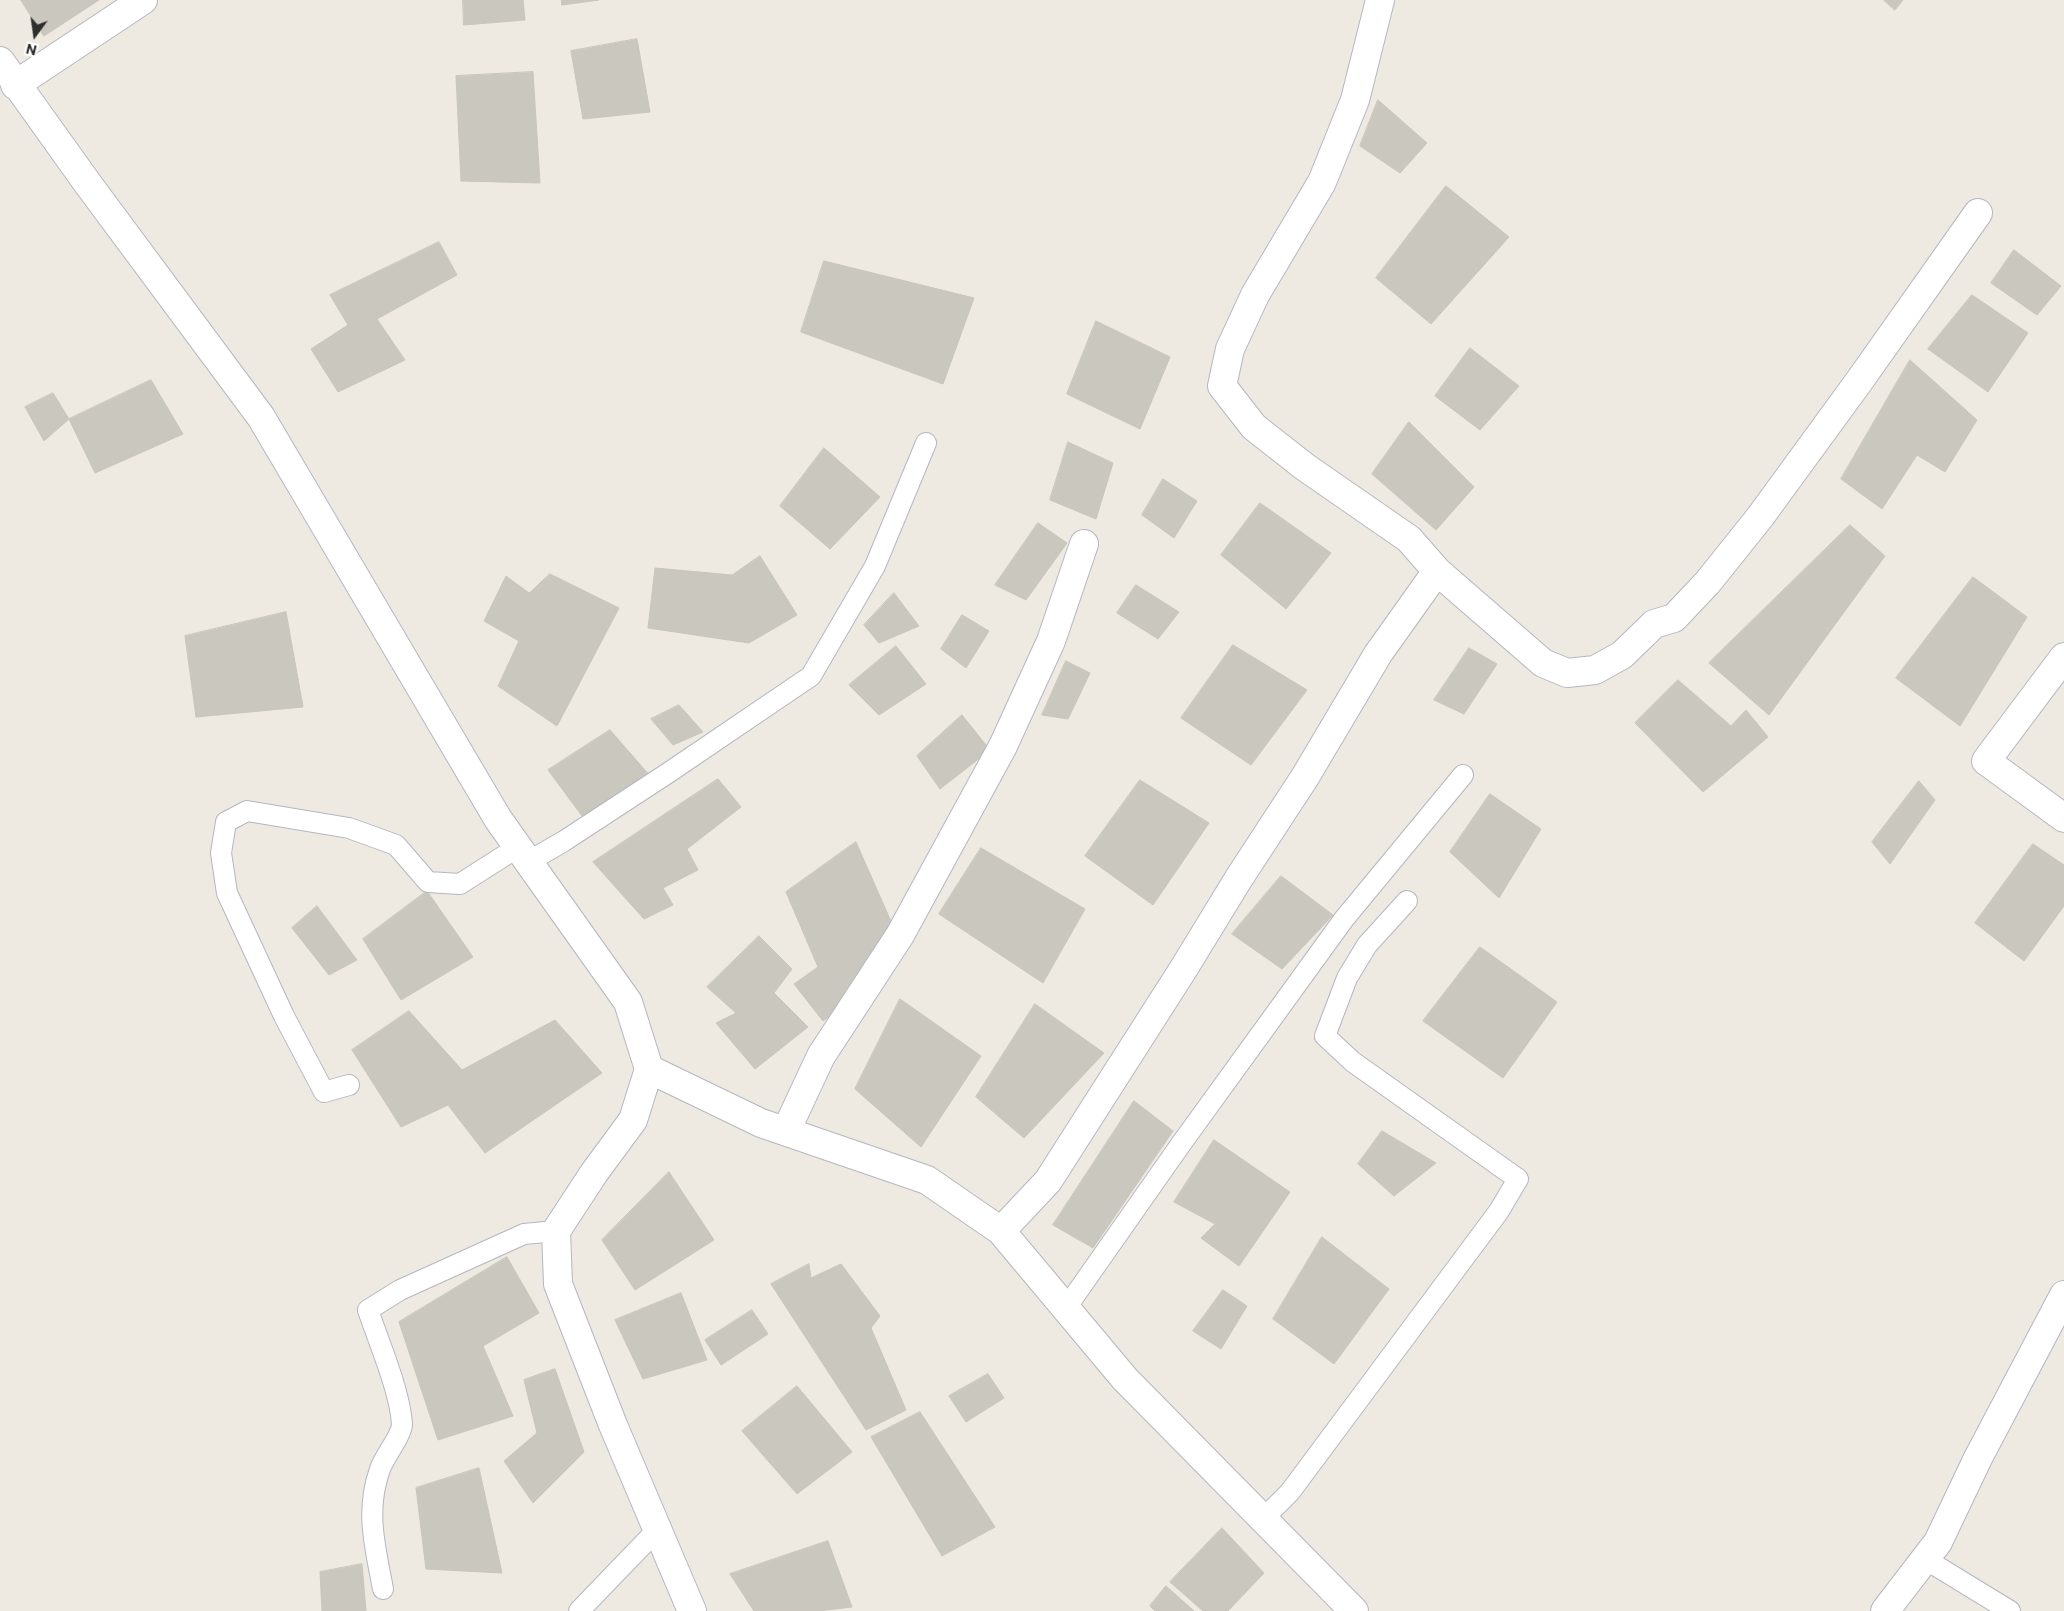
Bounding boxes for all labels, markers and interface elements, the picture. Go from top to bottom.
north arrow [10,10,60,60]
text: N [24,41,38,60]

